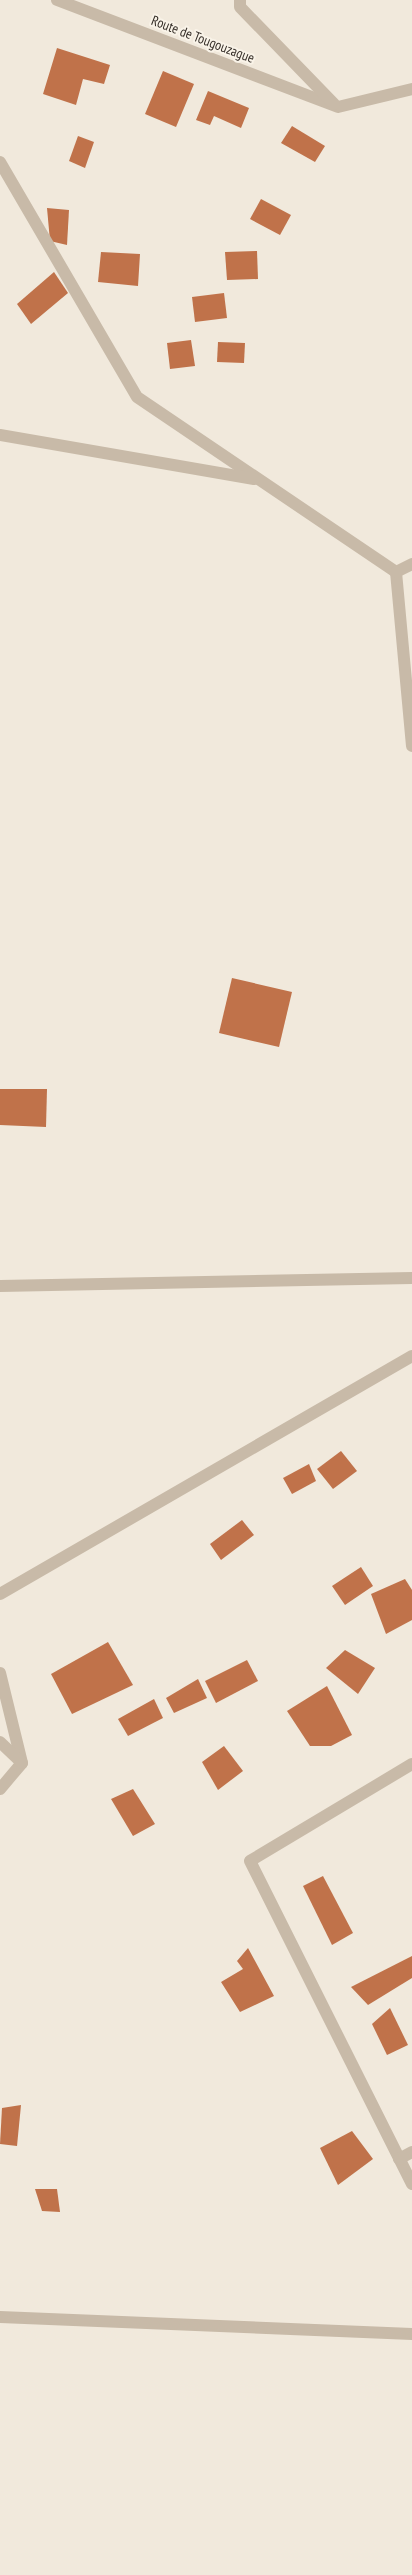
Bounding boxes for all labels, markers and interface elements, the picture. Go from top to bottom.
street label: Route de Tougouzague [149,11,257,67]

